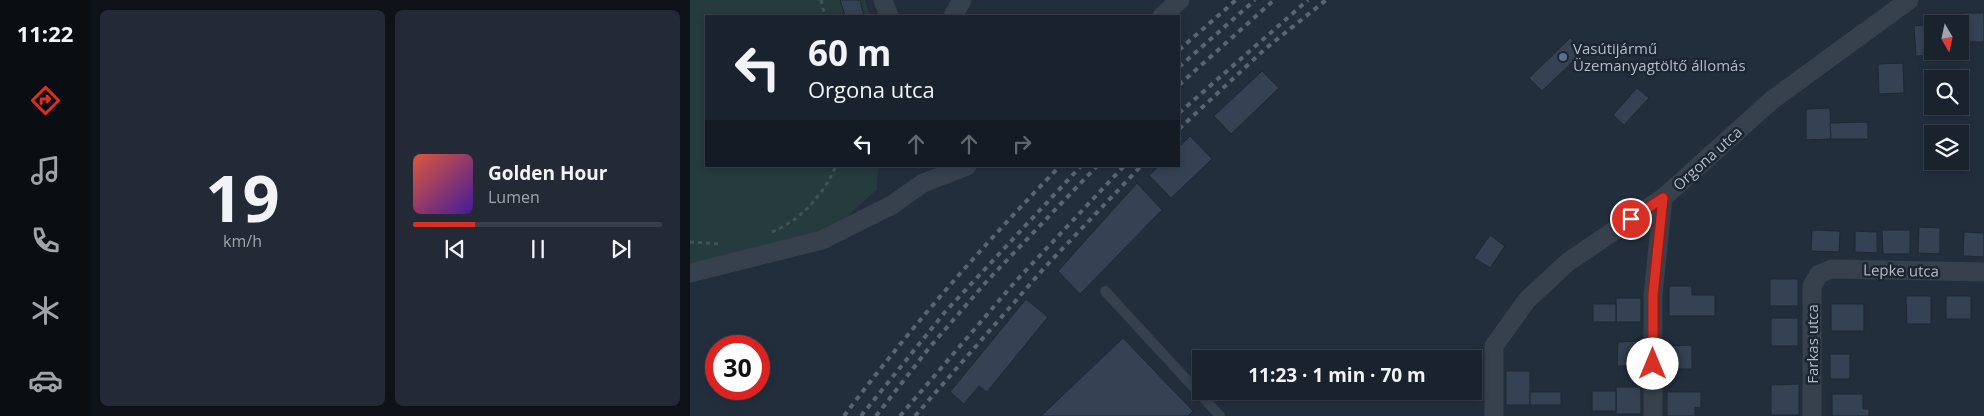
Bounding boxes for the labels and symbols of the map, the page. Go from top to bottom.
north arrow [1924,15,1969,60]
place label: Vasútijármű Üzemanyagtöltő állomás [1573,38,1746,75]
marker: Vasútijármű Üzemanyagtöltő állomás [1557,51,1569,63]
street label: Orgona utca [1668,122,1746,194]
pin [1610,198,1652,240]
street label: Lepke utca [1863,259,1939,281]
street label: Farkas utca [1802,304,1822,384]
speed limit sign: 30 [705,335,770,400]
position arrow [1626,337,1678,389]

